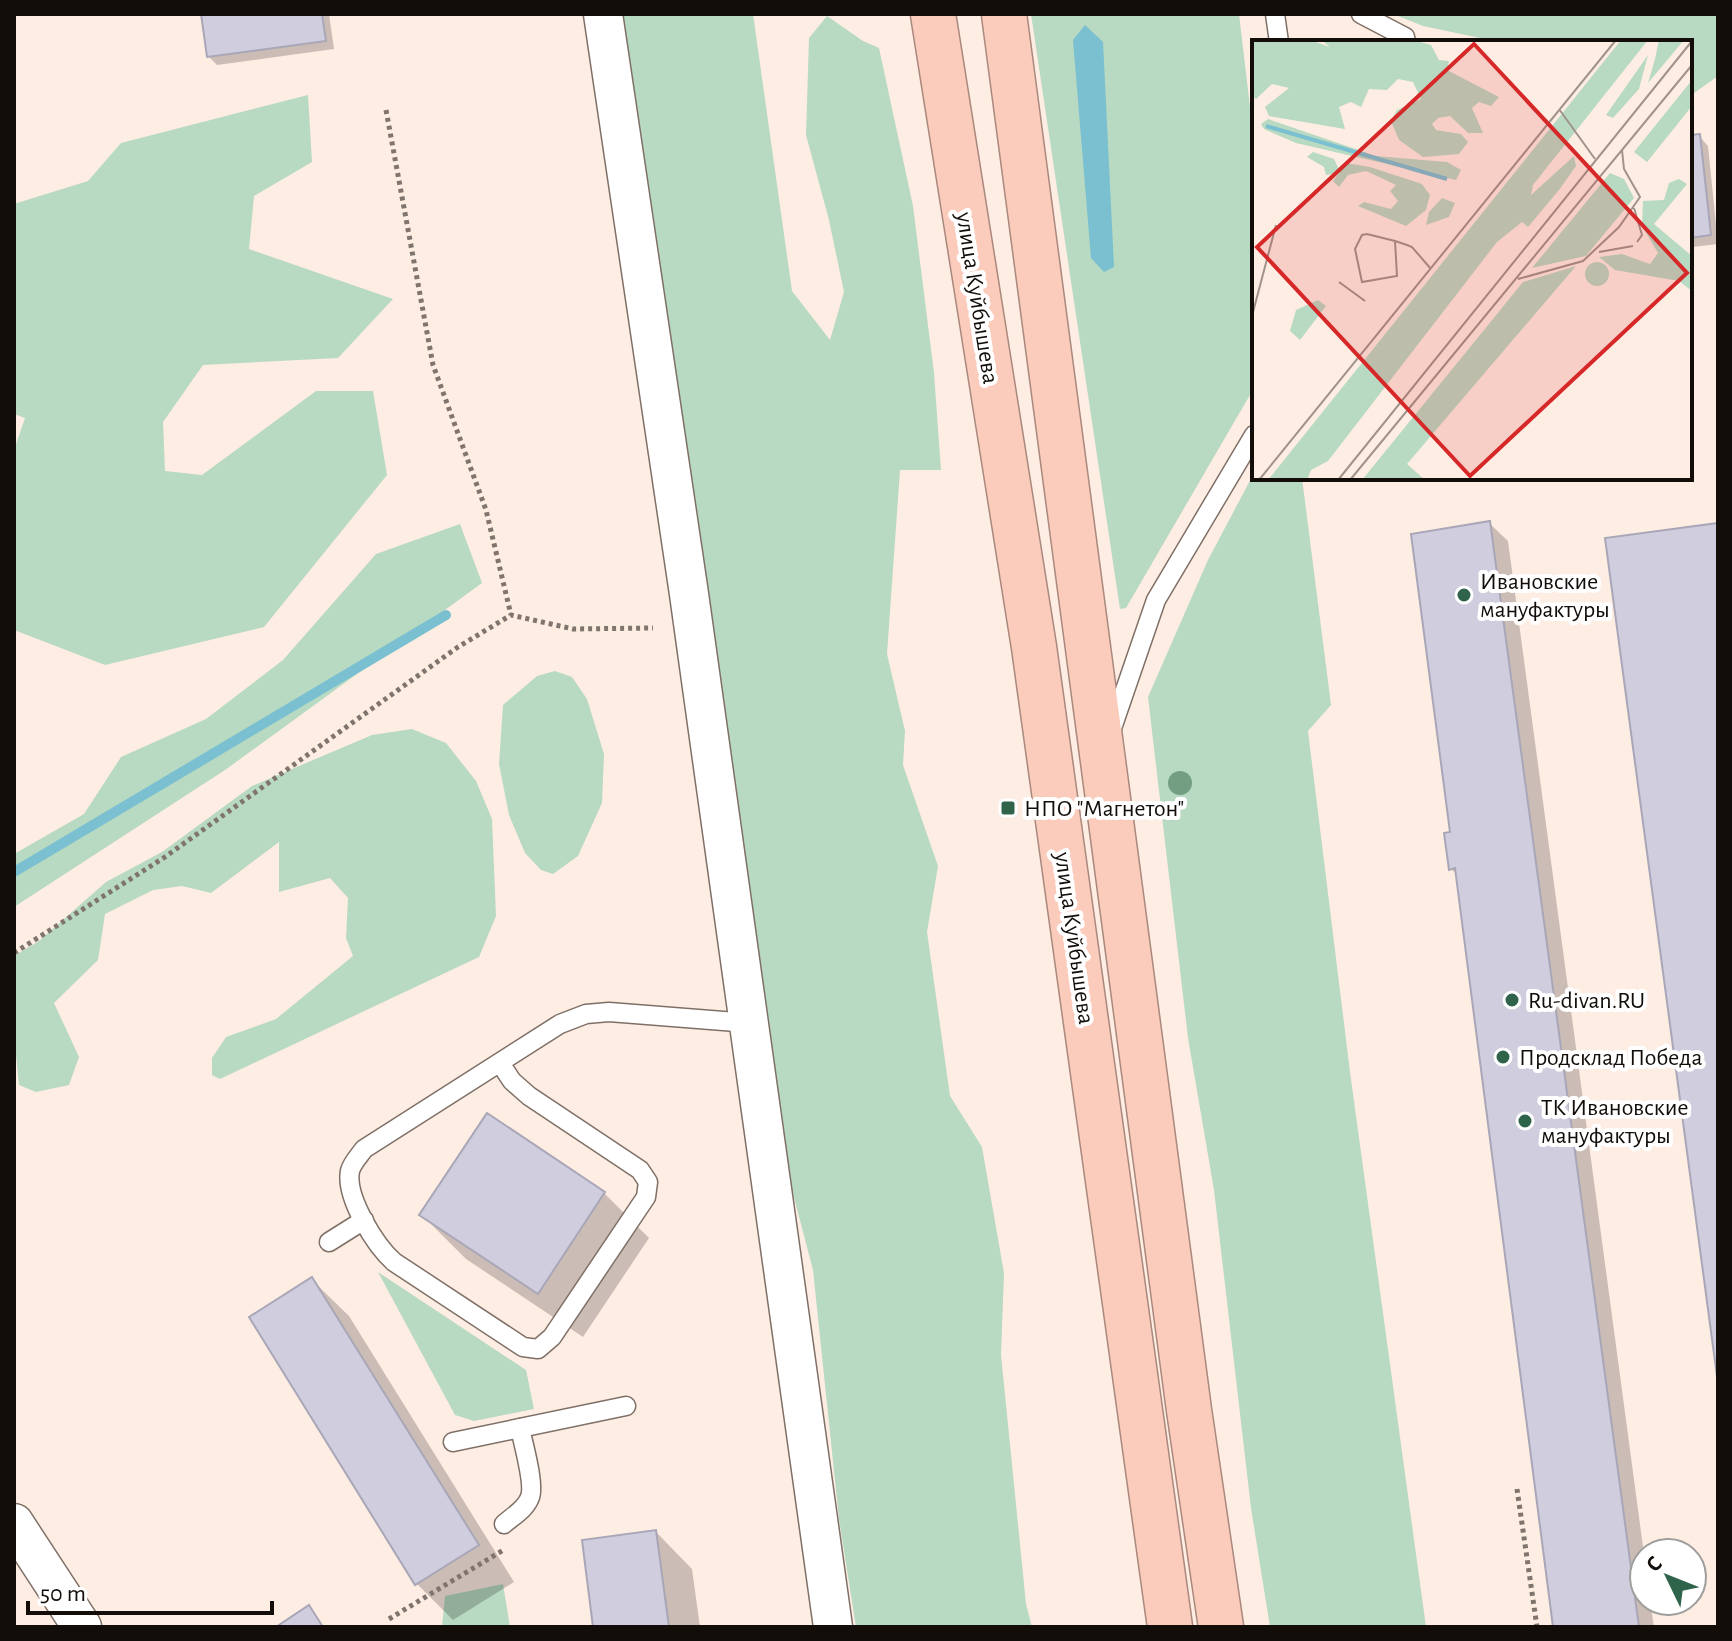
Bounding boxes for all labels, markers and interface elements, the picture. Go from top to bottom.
inset map [1252,40,1692,480]
street label: улица Куйбышева [951,210,1002,386]
place label: Ивановские мануфактуры [1480,570,1610,622]
marker: Ивановские мануфактуры [1455,586,1473,604]
place label: НПО "Магнетон" [1024,797,1184,821]
marker: НПО "Магнетон" [999,799,1017,817]
street label: улица Куйбышева [1050,850,1098,1026]
place label: Ru-divan.RU [1528,989,1645,1013]
marker: Ru-divan.RU [1503,991,1521,1009]
place label: Продсклад Победа [1519,1046,1702,1070]
marker: Продсклад Победа [1494,1048,1512,1066]
place label: ТК Ивановские мануфактуры [1541,1096,1688,1148]
marker: ТК Ивановские мануфактуры [1516,1112,1534,1130]
north arrow [1628,1537,1708,1617]
text: С [1642,1552,1666,1576]
scale bar [28,1565,272,1615]
text: 50 m [40,1582,86,1606]

